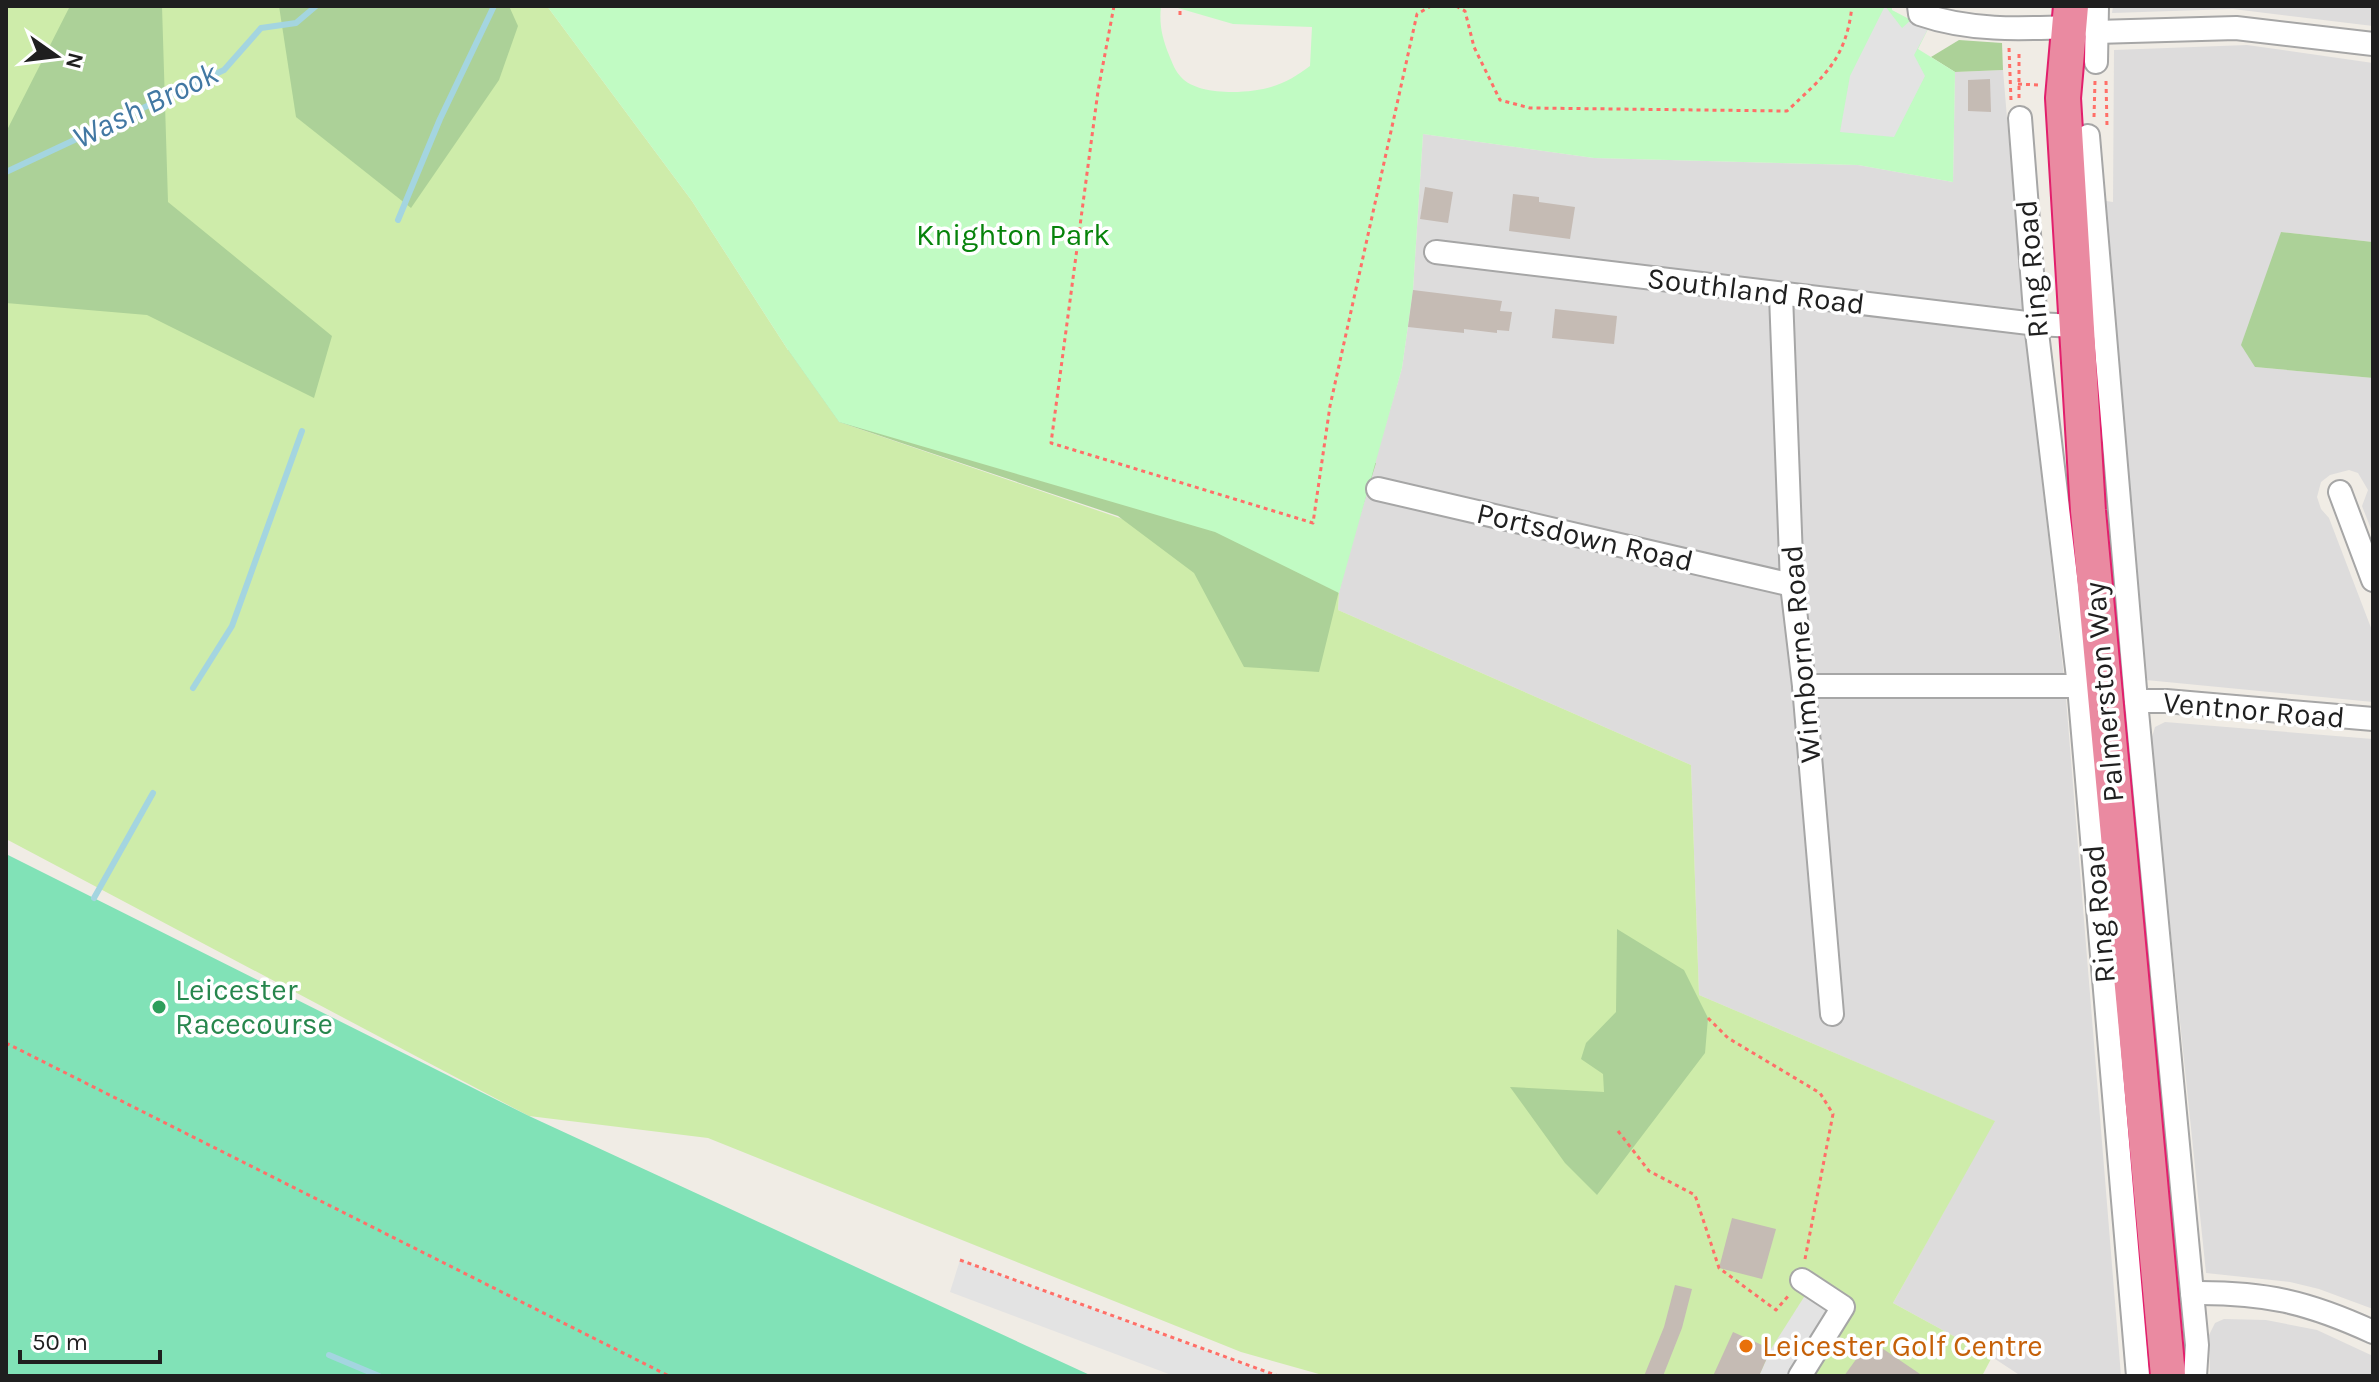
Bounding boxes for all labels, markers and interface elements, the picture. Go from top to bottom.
north arrow [16,16,96,96]
text: N [60,50,89,71]
water label: Wash Brook [67,54,225,156]
street label: Ring Road [2008,198,2056,340]
park label: Knighton Park [916,217,1110,253]
street label: Southland Road [1645,260,1867,322]
street label: Portsdown Road [1473,495,1697,579]
street label: Wimborne Road [1774,544,1828,764]
street label: Palmerston Way [2076,580,2132,804]
street label: Ventnor Road [2162,684,2346,736]
street label: Ring Road [2075,843,2123,985]
place label: Leicester Racecourse [175,972,333,1042]
marker: Leicester Racecourse [150,998,168,1016]
scale bar [20,1314,160,1364]
text: 50 m [32,1328,88,1356]
place label: Leicester Golf Centre [1762,1328,2043,1364]
marker: Leicester Golf Centre [1737,1337,1755,1355]

